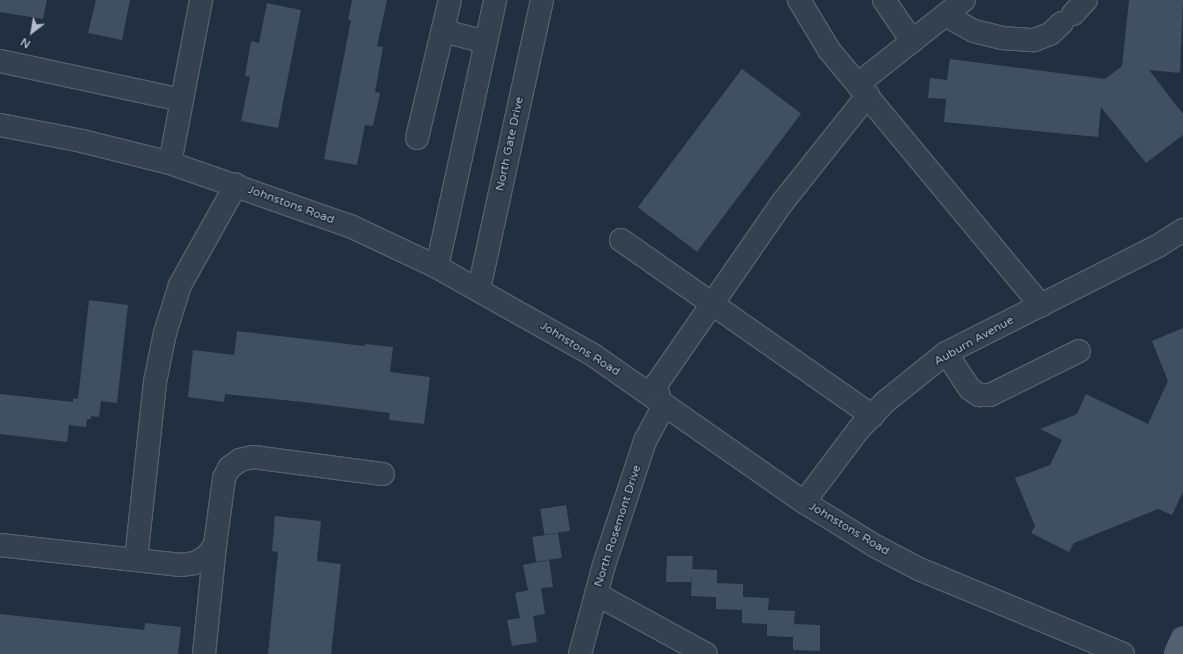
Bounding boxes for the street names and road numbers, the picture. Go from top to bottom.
street label: North Gate Drive [493,96,527,192]
street label: Johnstons Road [246,183,336,227]
street label: Auburn Avenue [932,313,1016,369]
street label: Johnstons Road [537,319,623,379]
street label: North Rosemont Drive [591,463,645,589]
street label: Johnstons Road [806,499,892,559]

